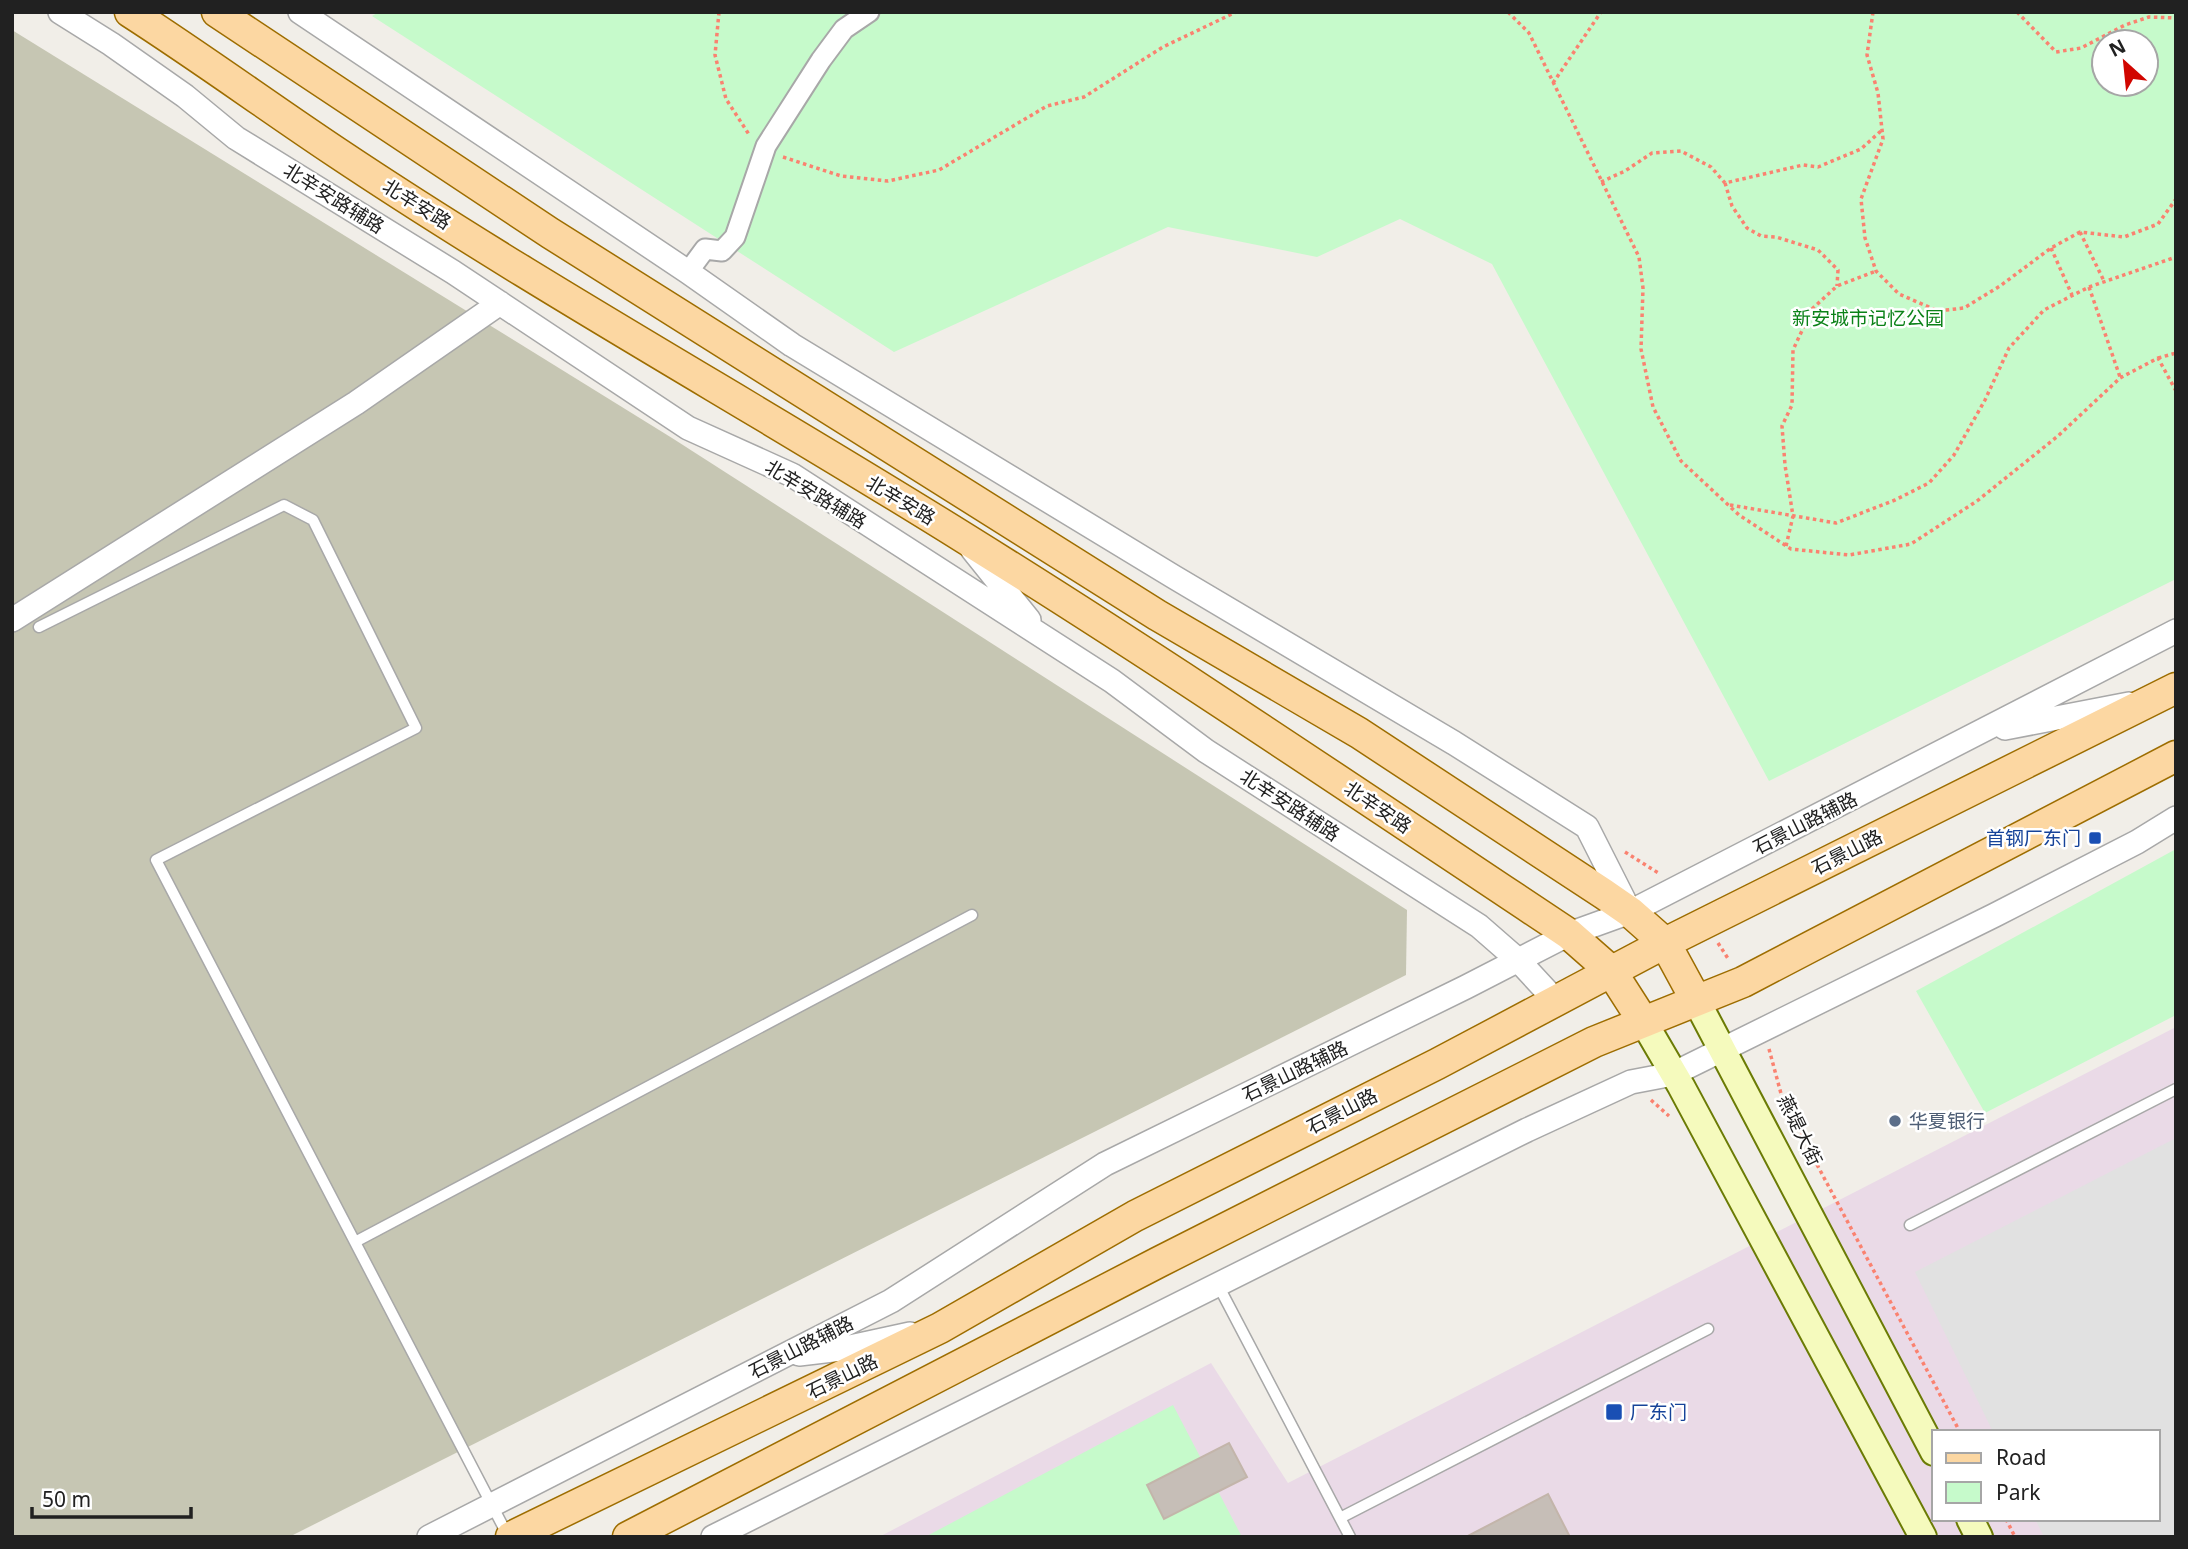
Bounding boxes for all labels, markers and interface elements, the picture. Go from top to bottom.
north arrow [2090,28,2160,98]
text: N [2104,33,2130,63]
street label: 北辛安路辅路 [279,157,389,239]
street label: 北辛安路 [378,173,456,235]
park label: 新安城市记忆公园 [1792,305,1944,331]
street label: 北辛安路辅路 [760,453,872,535]
street label: 北辛安路 [862,469,940,531]
street label: 北辛安路辅路 [1235,763,1345,847]
street label: 北辛安路 [1339,775,1417,839]
street label: 石景山路辅路 [1749,787,1861,859]
street label: 石景山路 [1808,825,1886,879]
place label: 首钢厂东门 [1986,825,2081,851]
marker: 首钢厂东门 [2087,830,2103,846]
street label: 石景山路辅路 [1238,1034,1352,1108]
street label: 石景山路 [1302,1082,1382,1140]
street label: 燕堤大街 [1772,1090,1828,1170]
place label: 华夏银行 [1909,1108,1985,1134]
marker: 华夏银行 [1887,1113,1903,1129]
street label: 石景山路辅路 [745,1311,857,1383]
street label: 石景山路 [803,1349,881,1403]
place label: 厂东门 [1630,1399,1687,1425]
marker: 厂东门 [1604,1402,1624,1422]
legend [1932,1430,2160,1521]
text: Road [1996,1443,2046,1471]
scale bar [32,1476,191,1520]
text: Park [1996,1478,2041,1506]
text: 50 m [42,1485,91,1513]

